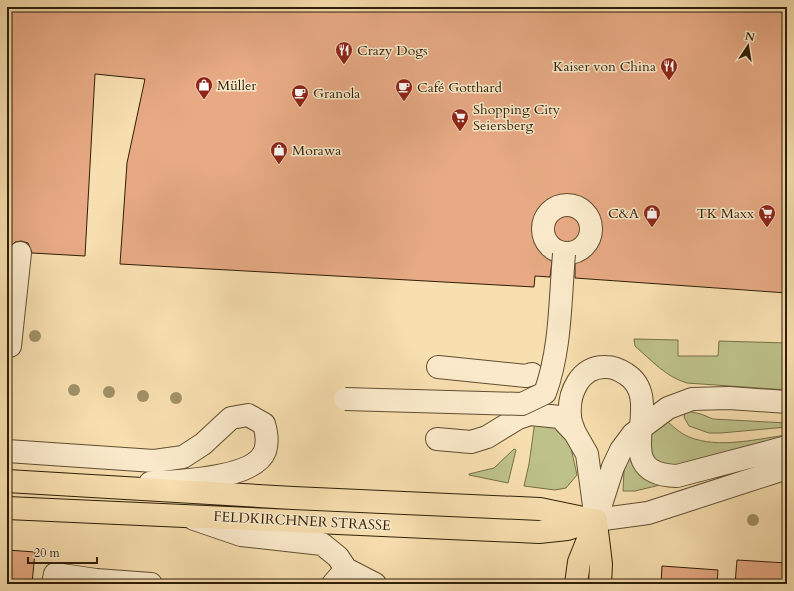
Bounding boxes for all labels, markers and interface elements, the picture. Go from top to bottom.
north arrow [728,26,768,66]
text: N [744,28,757,45]
restaurant icon: Crazy Dogs [334,40,354,65]
place label: Crazy Dogs [357,41,428,60]
restaurant icon: Kaiser von China [659,56,679,81]
place label: Kaiser von China [553,57,656,76]
shop icon: Müller [194,75,214,100]
place label: Müller [217,76,257,95]
cafe icon: Café Gotthard [394,77,414,102]
place label: Café Gotthard [417,78,502,97]
cafe icon: Granola [290,83,310,108]
place label: Granola [313,84,360,103]
place label: Shopping City Seiersberg [473,100,561,135]
supermarket icon: Shopping City Seiersberg [450,107,470,132]
shop icon: Morawa [269,140,289,165]
place label: Morawa [292,141,341,160]
shop icon: C&A [642,203,662,228]
supermarket icon: TK Maxx [757,203,777,228]
place label: C&A [608,204,639,223]
place label: TK Maxx [696,204,754,223]
street label: FELDKIRCHNER STRASSE [213,507,391,535]
scale bar [28,539,97,565]
text: 20 m [34,545,61,561]

